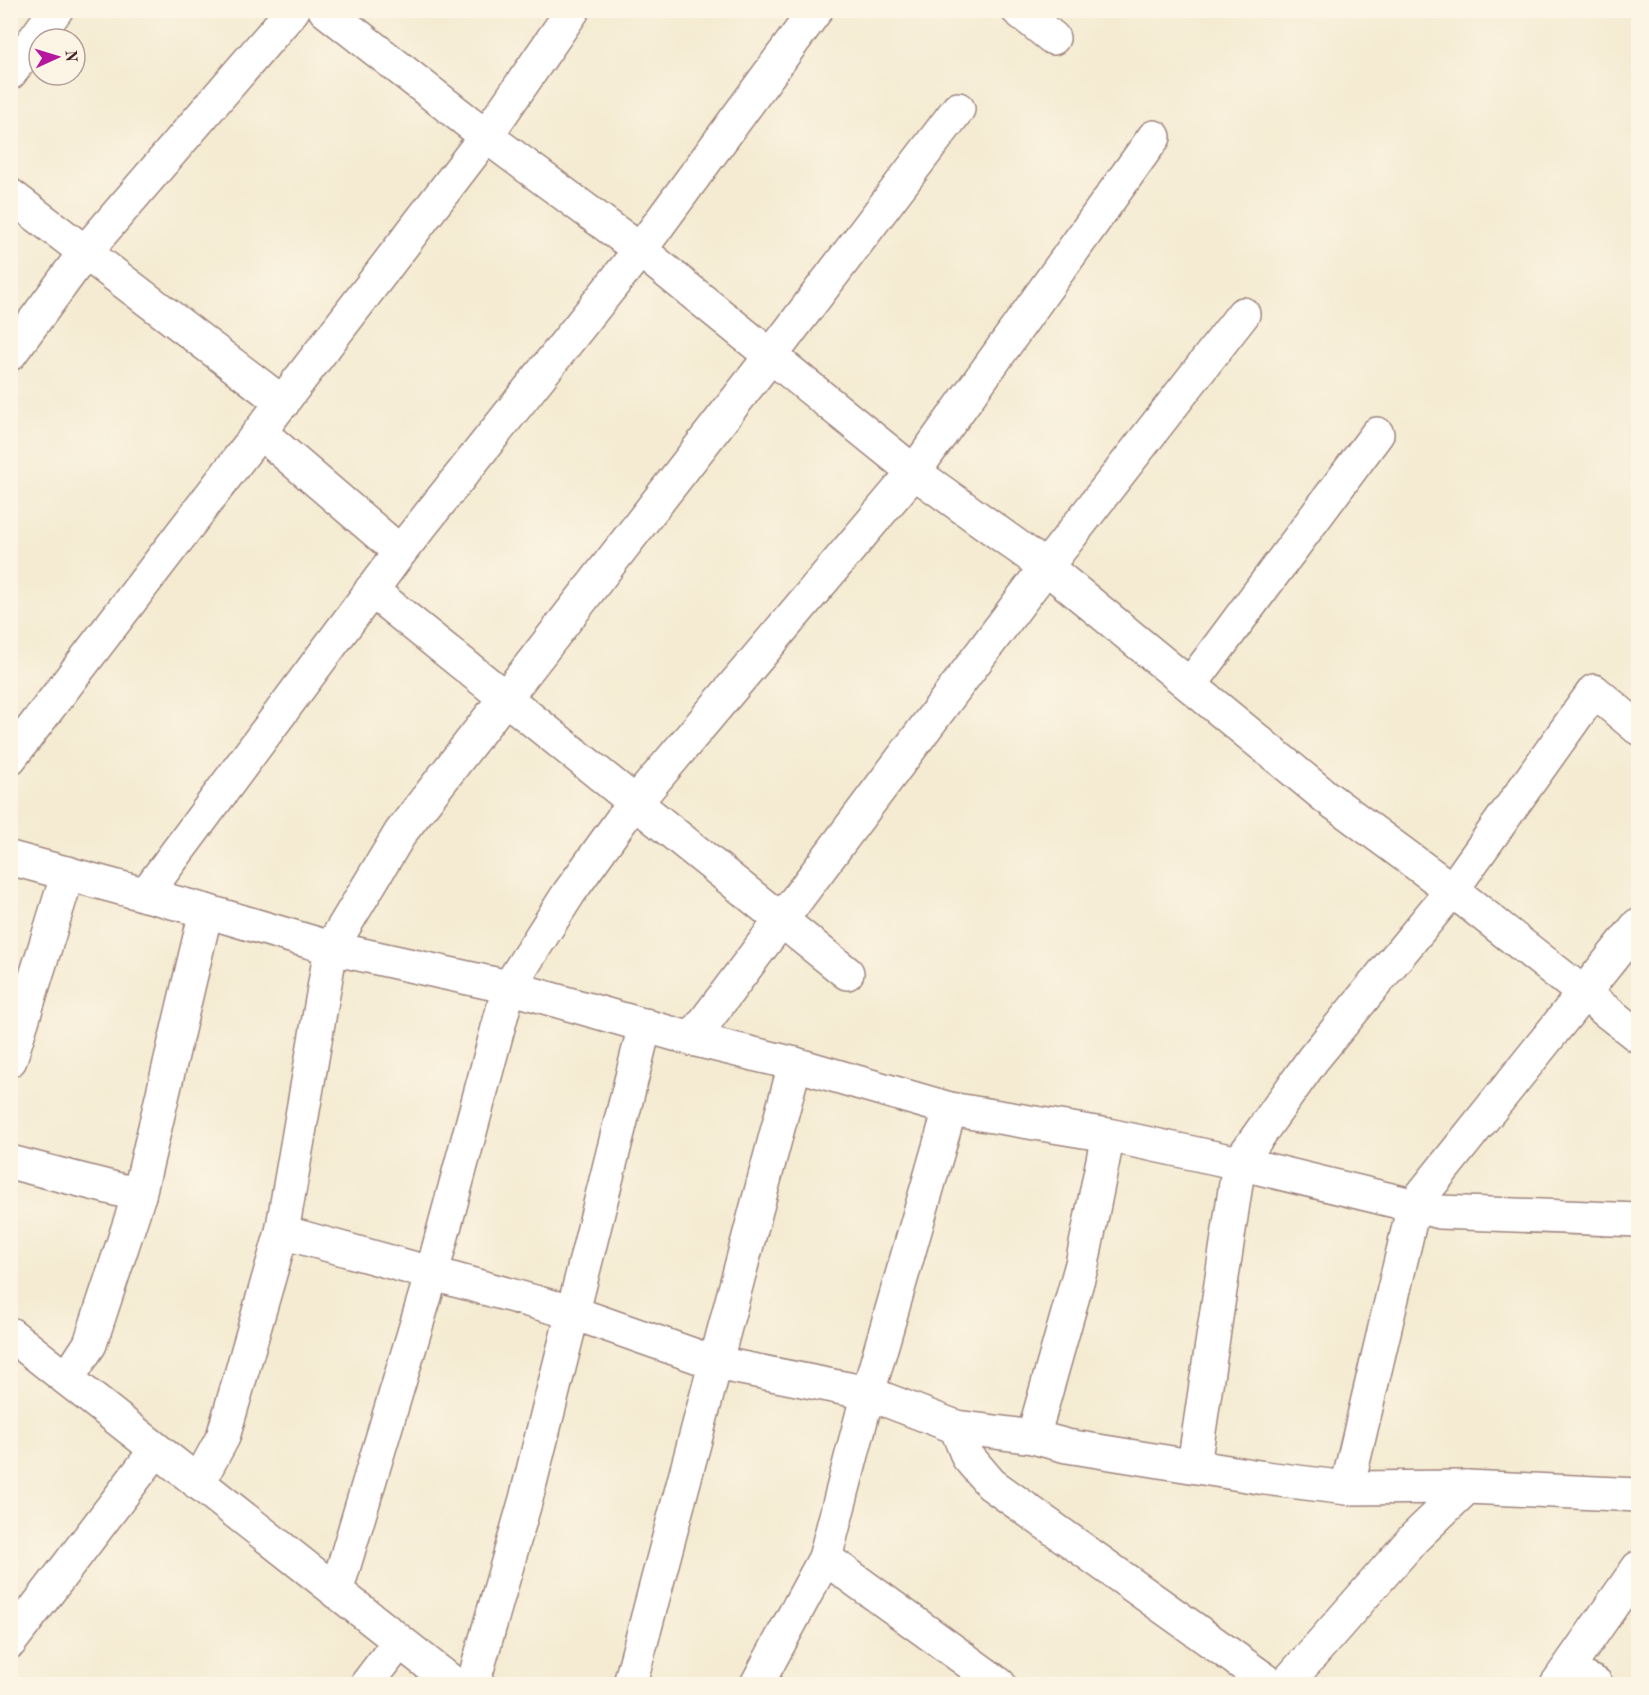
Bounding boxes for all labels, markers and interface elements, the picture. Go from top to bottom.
north arrow [27,27,87,87]
text: N [62,49,78,64]

